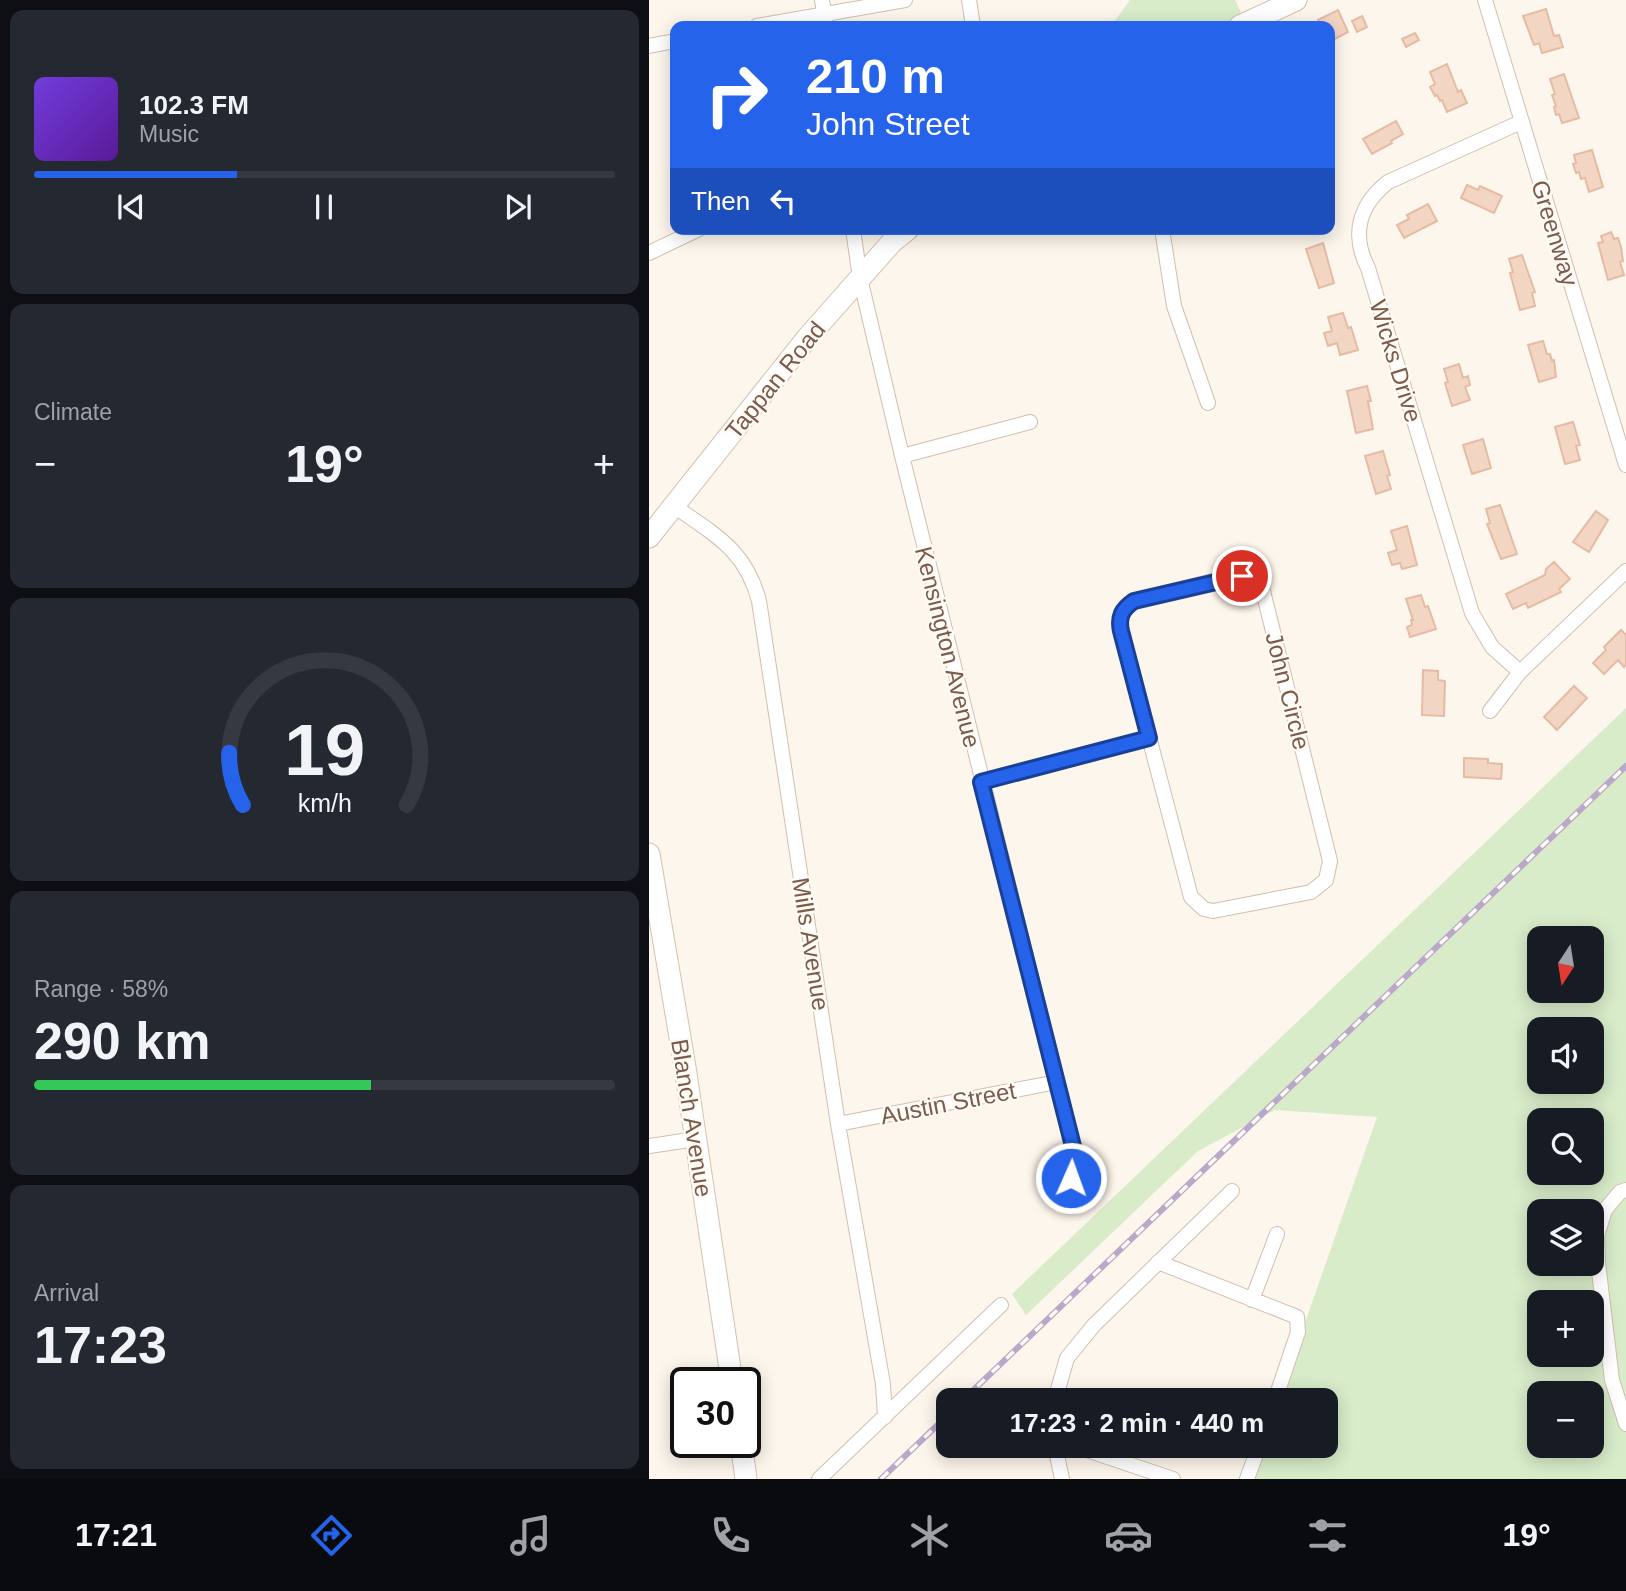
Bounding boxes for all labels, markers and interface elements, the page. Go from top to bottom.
icon: right [691,49,782,140]
text: 210 m [806,49,945,103]
text: 102.3 FM [139,90,249,120]
text: John Street [806,106,970,142]
text: Music [139,121,199,147]
street label: Greenway [1526,177,1584,289]
icon: left [764,182,802,220]
text: Then [691,186,750,216]
icon: previous [112,188,150,226]
icon: pause [305,188,343,226]
icon: next [499,188,537,226]
street label: Wicks Drive [1365,296,1427,426]
street label: Tappan Road [720,316,830,444]
text: Climate [34,399,112,425]
text: 19° [285,435,364,493]
text: − [34,443,56,485]
text: + [593,443,615,485]
street label: Kensington Avenue [910,544,986,750]
pin [1212,546,1272,606]
icon: arrive [1223,557,1261,595]
street label: John Circle [1260,629,1316,753]
text: 19 [284,710,365,791]
text: km/h [297,789,352,817]
street label: Mills Avenue [787,876,835,1012]
north arrow [1527,926,1605,1003]
map controls [1527,926,1604,1458]
text: Range · 58% [34,976,168,1002]
text: 290 km [34,1012,210,1070]
button: sound [1527,1017,1604,1094]
street label: Blanch Avenue [666,1037,718,1199]
street label: Austin Street [878,1077,1018,1129]
button: search [1527,1108,1604,1185]
position arrow [1034,1141,1108,1215]
button: layers [1527,1199,1604,1276]
text: Arrival [34,1280,99,1306]
button: + [1527,1290,1604,1367]
text: 17:23 [34,1316,167,1374]
speed limit sign: 30 [670,1367,761,1458]
button: − [1527,1381,1604,1458]
text: 17:23 · 2 min · 440 m [1010,1408,1264,1438]
icon: directions [307,1511,356,1560]
icon: music [506,1511,555,1560]
icon: phone [706,1511,755,1560]
icon: climate [905,1511,954,1560]
icon: car [1104,1511,1153,1560]
icon: filters [1303,1511,1352,1560]
text: 17:21 [75,1517,157,1553]
text: 19° [1502,1517,1551,1553]

